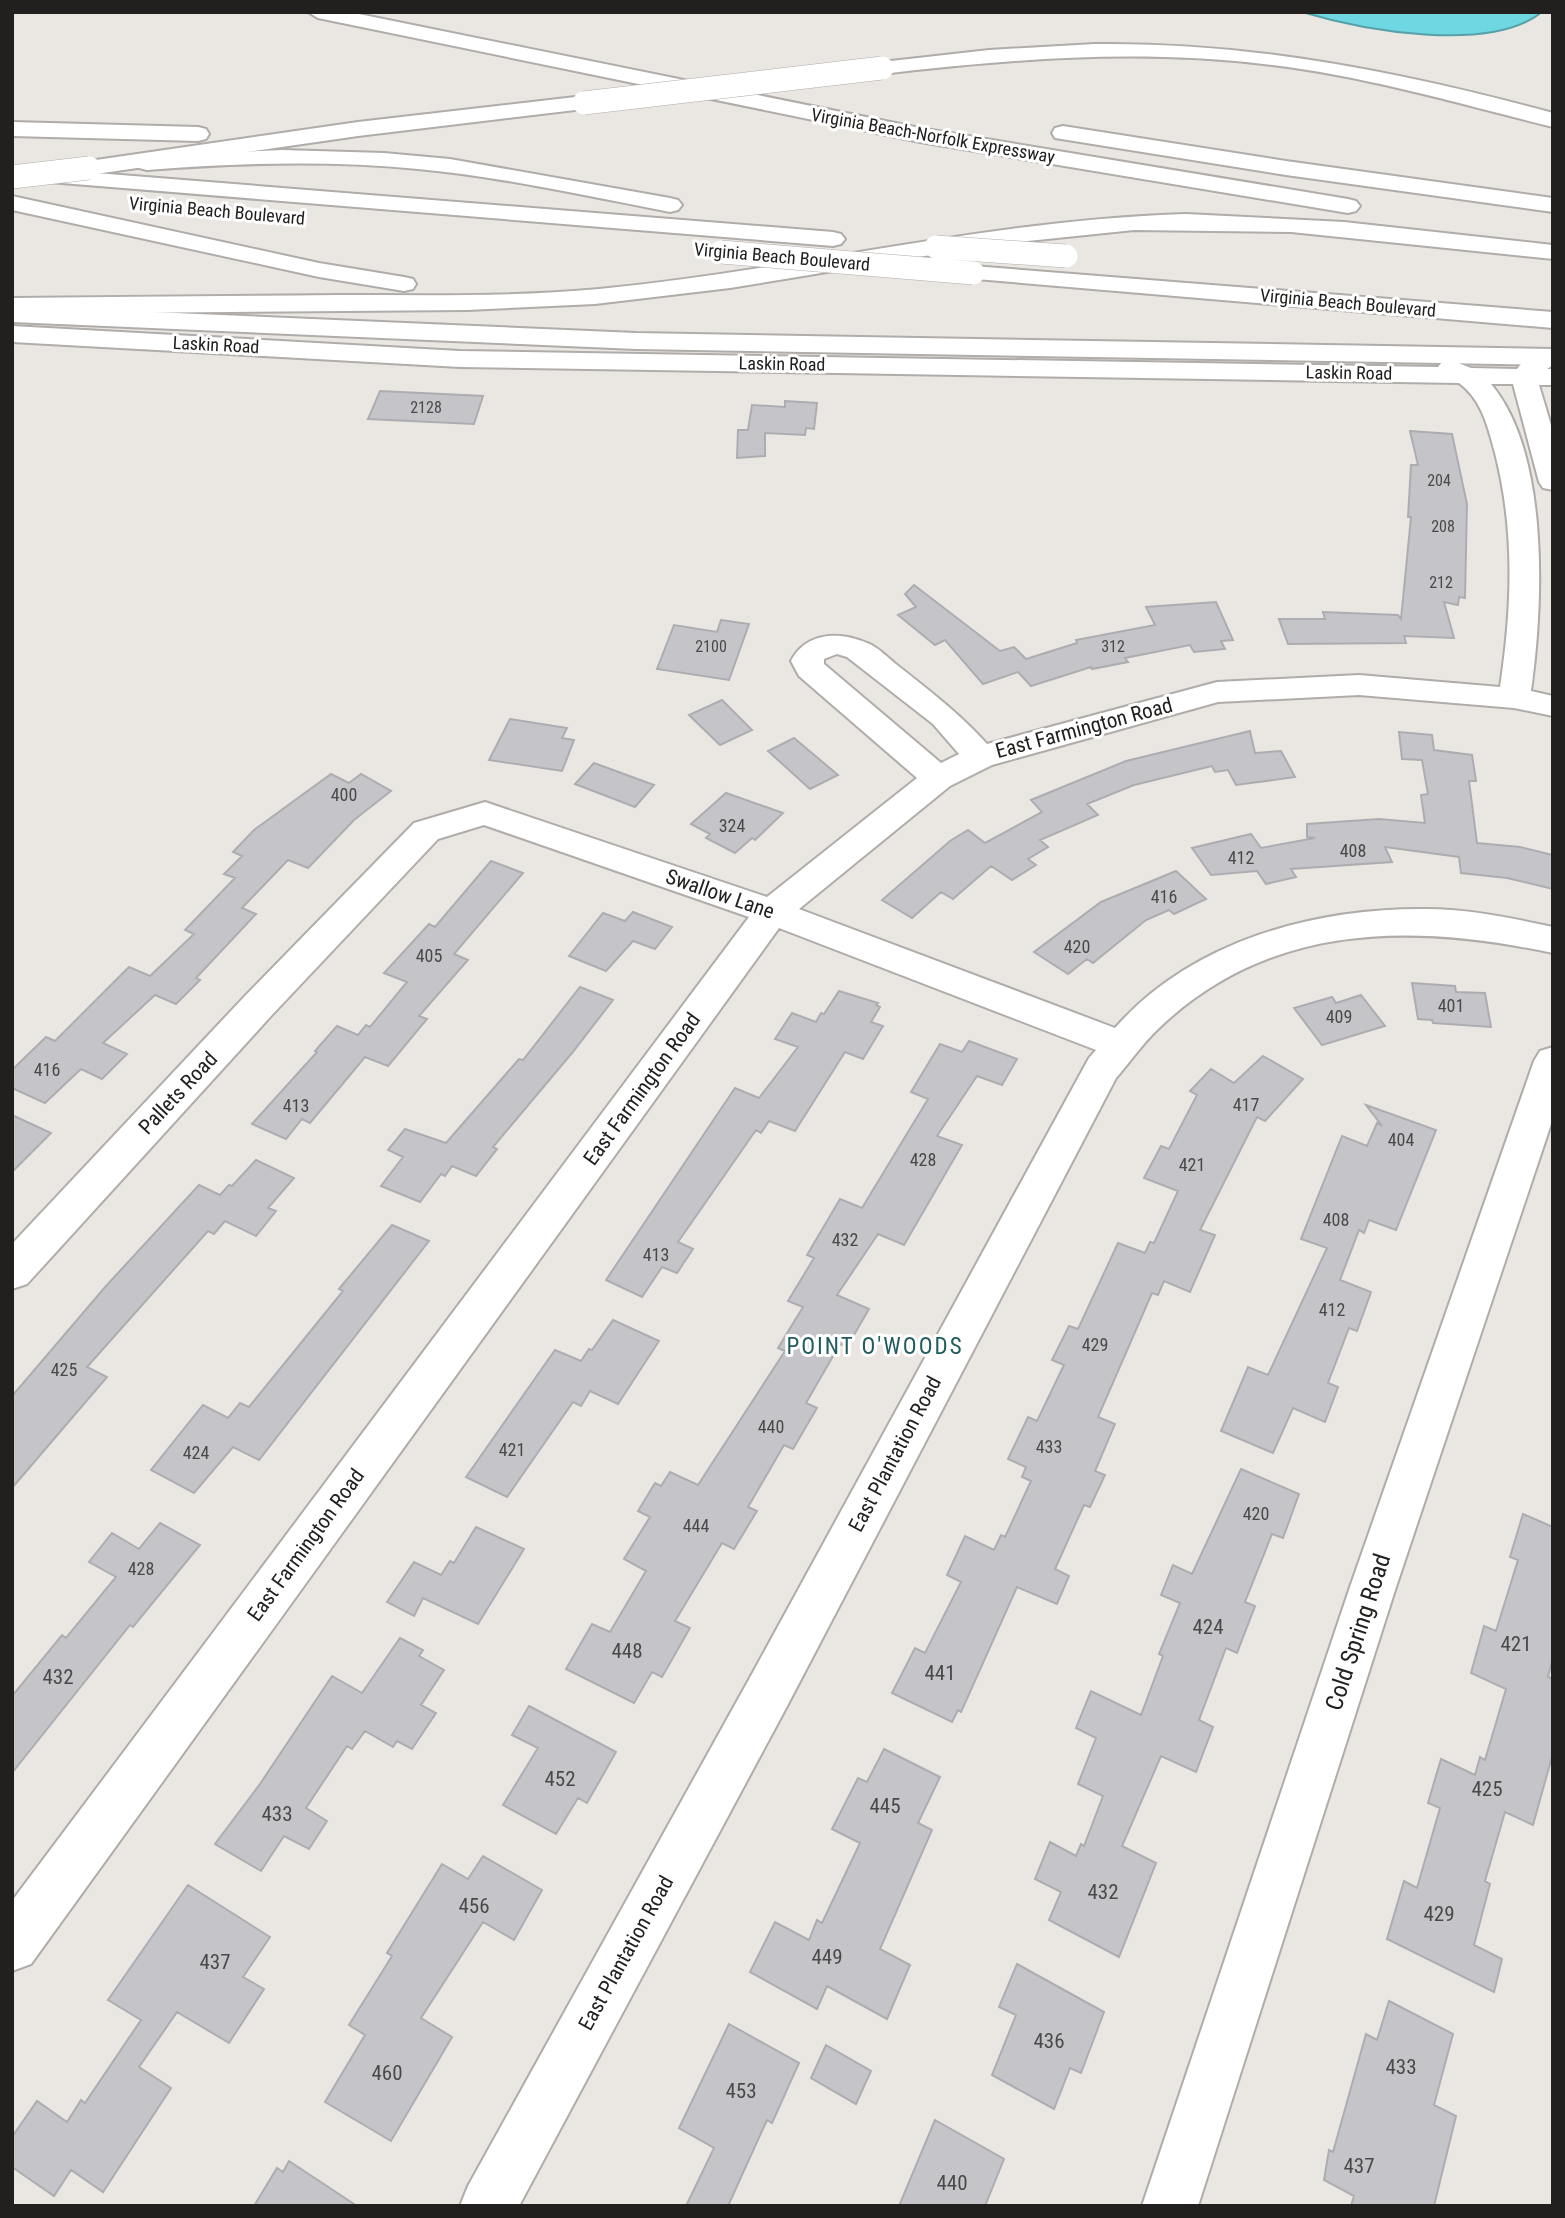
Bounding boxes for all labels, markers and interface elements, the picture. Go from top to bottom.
street label: Virginia Beach-Norfolk Expressway [810,104,1057,167]
street label: Virginia Beach Boulevard [128,192,306,229]
street label: Virginia Beach Boulevard [693,238,871,275]
street label: Virginia Beach Boulevard [1259,284,1437,321]
street label: Laskin Road [172,332,260,357]
street label: Laskin Road [739,352,825,375]
street label: Laskin Road [1306,361,1392,384]
house number: 2128 [410,398,442,417]
house number: 204 [1427,471,1451,490]
house number: 208 [1431,517,1455,536]
house number: 212 [1429,573,1453,592]
house number: 2100 [695,637,727,656]
house number: 312 [1101,637,1125,656]
street label: East Farmington Road [993,693,1175,763]
house number: 400 [331,784,357,805]
house number: 324 [719,815,745,836]
house number: 408 [1340,840,1366,861]
house number: 412 [1228,847,1254,868]
street label: Swallow Lane [663,864,778,924]
house number: 416 [1151,886,1177,907]
house number: 420 [1064,936,1090,957]
house number: 405 [416,945,442,966]
house number: 401 [1438,995,1464,1016]
house number: 409 [1326,1006,1352,1027]
street label: East Farmington Road [579,1008,705,1170]
street label: Pallets Road [134,1047,222,1139]
house number: 416 [34,1059,60,1080]
house number: 417 [1233,1094,1259,1115]
house number: 413 [283,1095,309,1116]
house number: 404 [1388,1129,1414,1150]
house number: 428 [910,1149,936,1170]
house number: 421 [1179,1154,1205,1175]
house number: 408 [1323,1209,1349,1230]
house number: 432 [832,1229,858,1250]
house number: 413 [643,1244,669,1265]
house number: 412 [1319,1299,1345,1320]
district label: POINT O'WOODS [786,1333,964,1360]
house number: 429 [1082,1334,1108,1355]
house number: 425 [51,1359,77,1380]
street label: East Plantation Road [844,1372,946,1536]
house number: 440 [758,1416,784,1437]
house number: 433 [1036,1436,1062,1457]
house number: 421 [499,1439,525,1460]
house number: 424 [183,1442,209,1463]
street label: East Farmington Road [243,1464,369,1626]
house number: 420 [1243,1503,1269,1524]
house number: 444 [683,1515,709,1536]
street label: Cold Spring Road [1320,1550,1396,1714]
house number: 428 [128,1558,154,1579]
house number: 424 [1192,1615,1224,1639]
house number: 421 [1500,1632,1532,1656]
house number: 448 [611,1639,643,1663]
house number: 441 [924,1661,956,1685]
house number: 432 [42,1665,74,1689]
house number: 452 [544,1767,576,1791]
house number: 425 [1471,1777,1503,1801]
house number: 445 [869,1794,901,1818]
house number: 433 [261,1802,293,1826]
street label: East Plantation Road [574,1872,678,2034]
house number: 432 [1087,1880,1119,1904]
house number: 456 [458,1894,490,1918]
house number: 429 [1423,1902,1455,1926]
house number: 449 [811,1945,843,1969]
house number: 437 [199,1950,231,1974]
house number: 436 [1033,2029,1065,2053]
house number: 433 [1385,2055,1417,2079]
house number: 460 [371,2061,403,2085]
house number: 453 [725,2079,757,2103]
house number: 437 [1343,2154,1375,2178]
house number: 440 [936,2171,968,2195]

